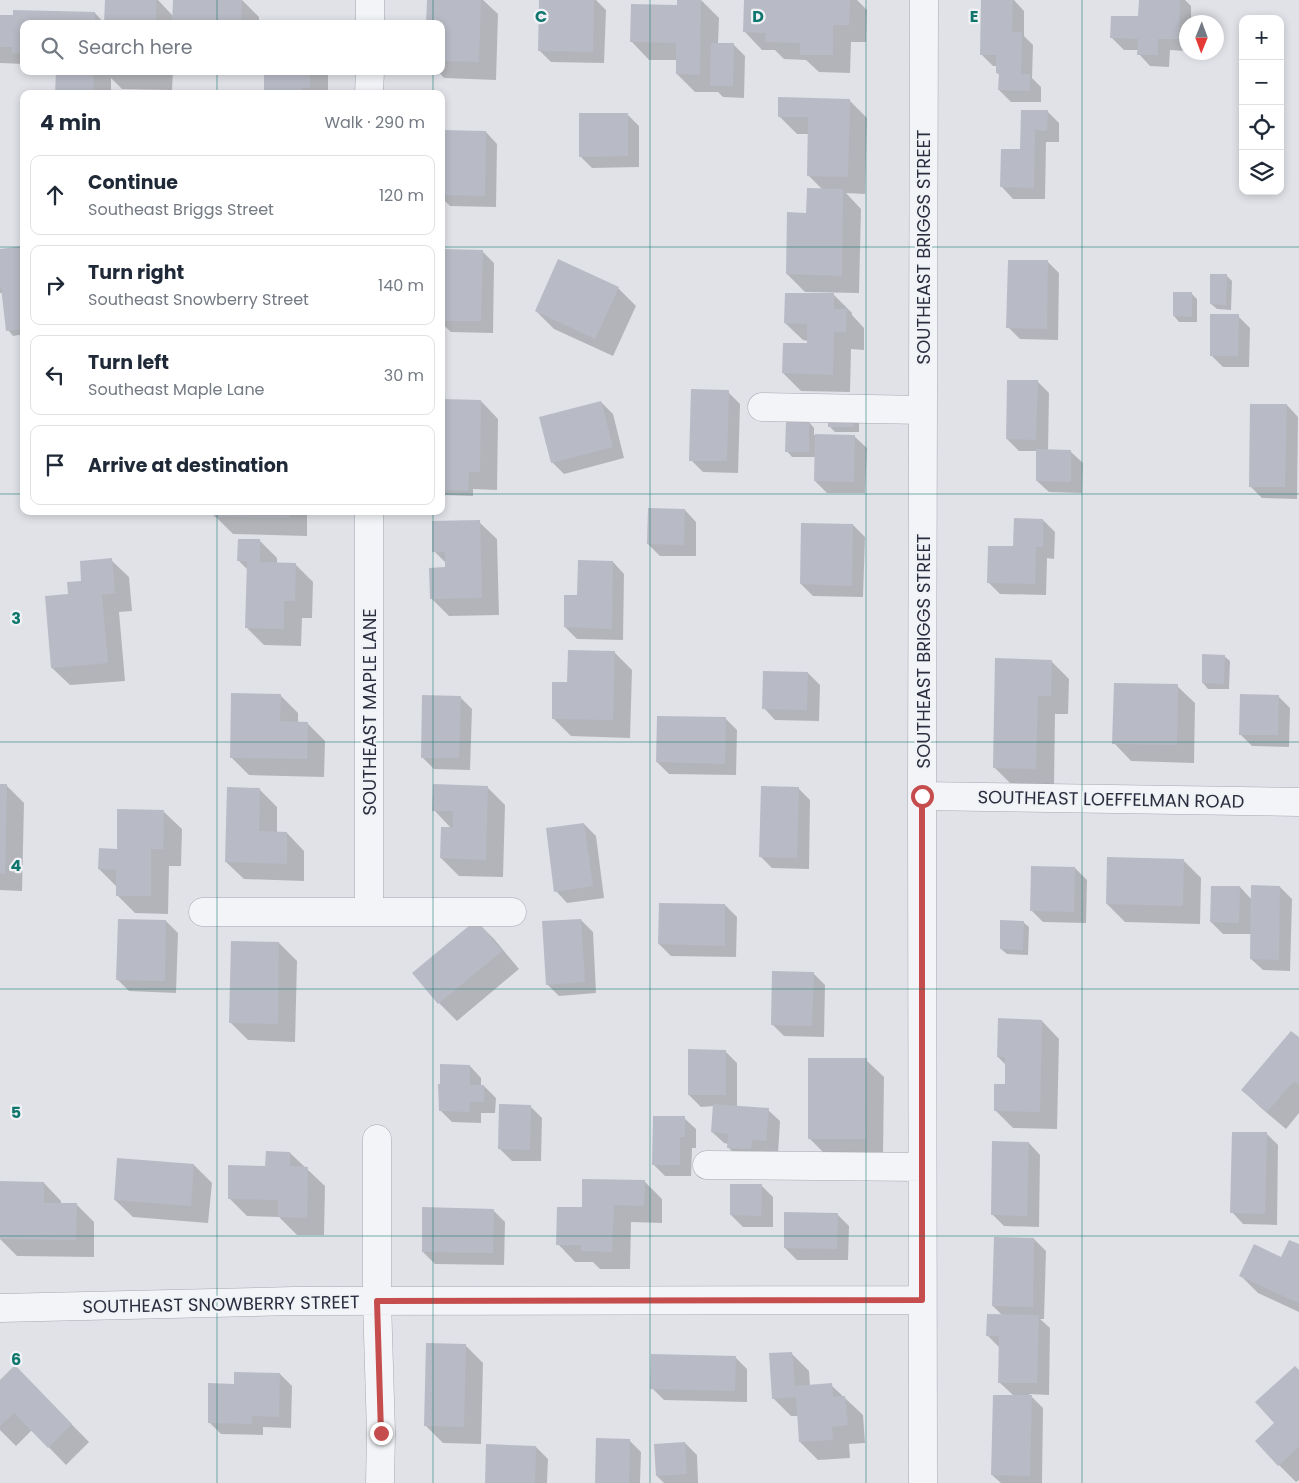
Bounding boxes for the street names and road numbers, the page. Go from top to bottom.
street label: SOUTHEAST BRIGGS STREET [911,129,936,364]
street label: SOUTHEAST BRIGGS STREET [911,533,936,768]
street label: SOUTHEAST MAPLE LANE [357,608,382,816]
street label: SOUTHEAST LOEFFELMAN ROAD [977,784,1245,814]
street label: SOUTHEAST SNOWBERRY STREET [82,1289,360,1319]

